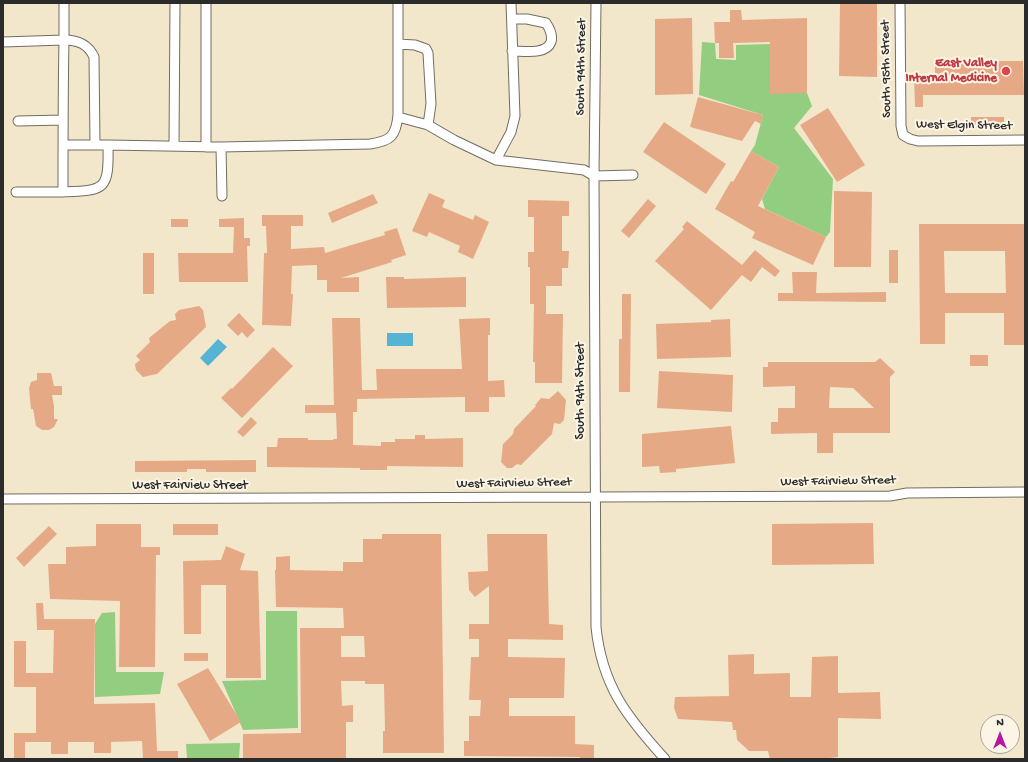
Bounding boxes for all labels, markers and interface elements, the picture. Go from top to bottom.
street label: South 94th Street [573,18,591,116]
street label: South 95th Street [878,20,896,118]
place label: East Valley Internal Medicine [905,56,997,87]
marker: East Valley Internal Medicine [1000,65,1012,77]
street label: West Elgin Street [916,117,1012,135]
street label: South 94th Street [573,343,589,439]
street label: West Fairview Street [780,473,896,491]
street label: West Fairview Street [456,475,572,493]
street label: West Fairview Street [132,478,248,494]
north arrow [980,714,1020,754]
text: N [996,717,1004,729]

